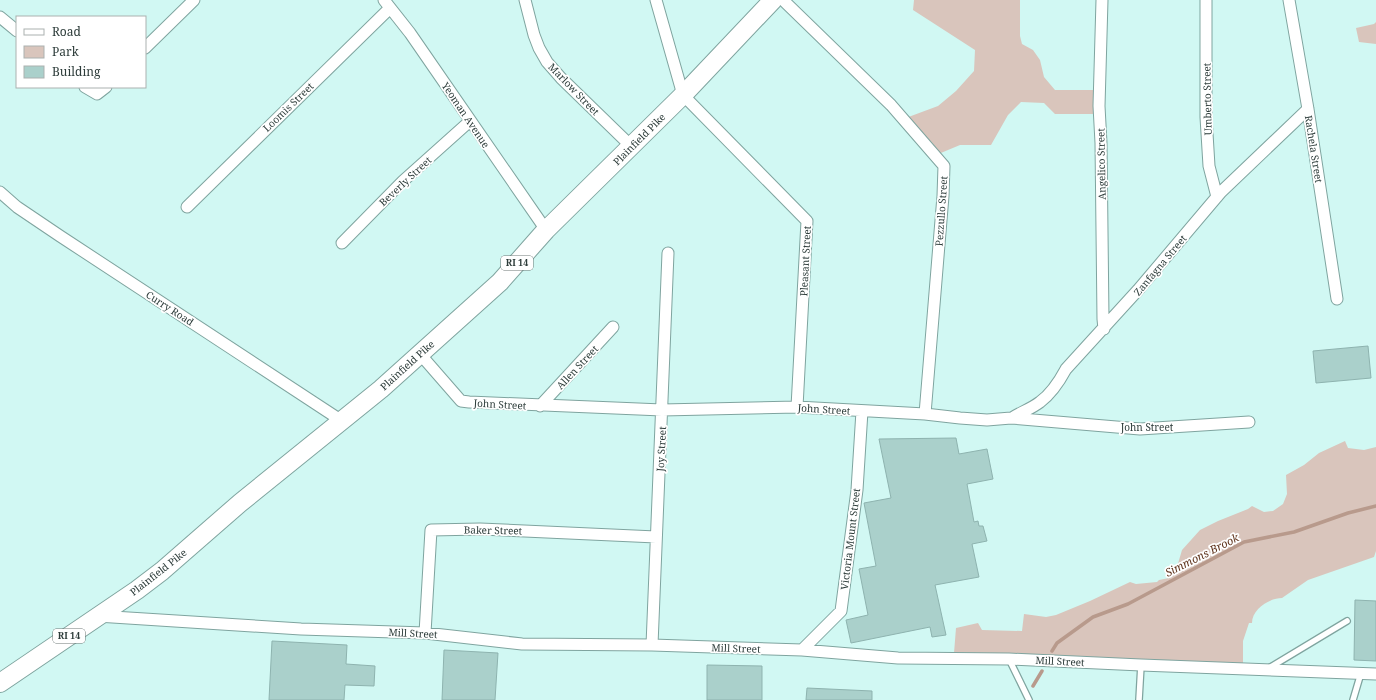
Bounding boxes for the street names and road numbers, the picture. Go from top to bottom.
street label: Marlow Street [545,60,603,119]
street label: Umberto Street [1199,62,1215,135]
street label: Loomis Street [260,79,317,135]
street label: Yeoman Avenue [438,79,493,151]
street label: Plainfield Pike [610,110,668,168]
street label: Rachela Street [1302,114,1326,184]
street label: Angelico Street [1093,128,1109,200]
street label: Beverly Street [376,153,435,209]
street label: Pezzullo Street [932,175,950,247]
street label: Pleasant Street [796,225,814,297]
street label: Zanfagna Street [1130,231,1190,298]
road number: RI 14 [501,256,533,270]
street label: Curry Road [143,287,197,329]
street label: Plainfield Pike [377,337,437,393]
street label: Allen Street [553,342,601,392]
street label: John Street [472,396,527,412]
street label: John Street [796,400,851,418]
street label: John Street [1120,420,1174,434]
street label: Joy Street [653,426,669,473]
street label: Victoria Mount Street [837,487,863,591]
street label: Baker Street [464,522,523,538]
street label: Plainfield Pike [127,545,189,599]
street label: Mill Street [388,625,438,641]
road number: RI 14 [53,629,85,643]
street label: Mill Street [711,640,761,656]
street label: Mill Street [1035,653,1085,669]

